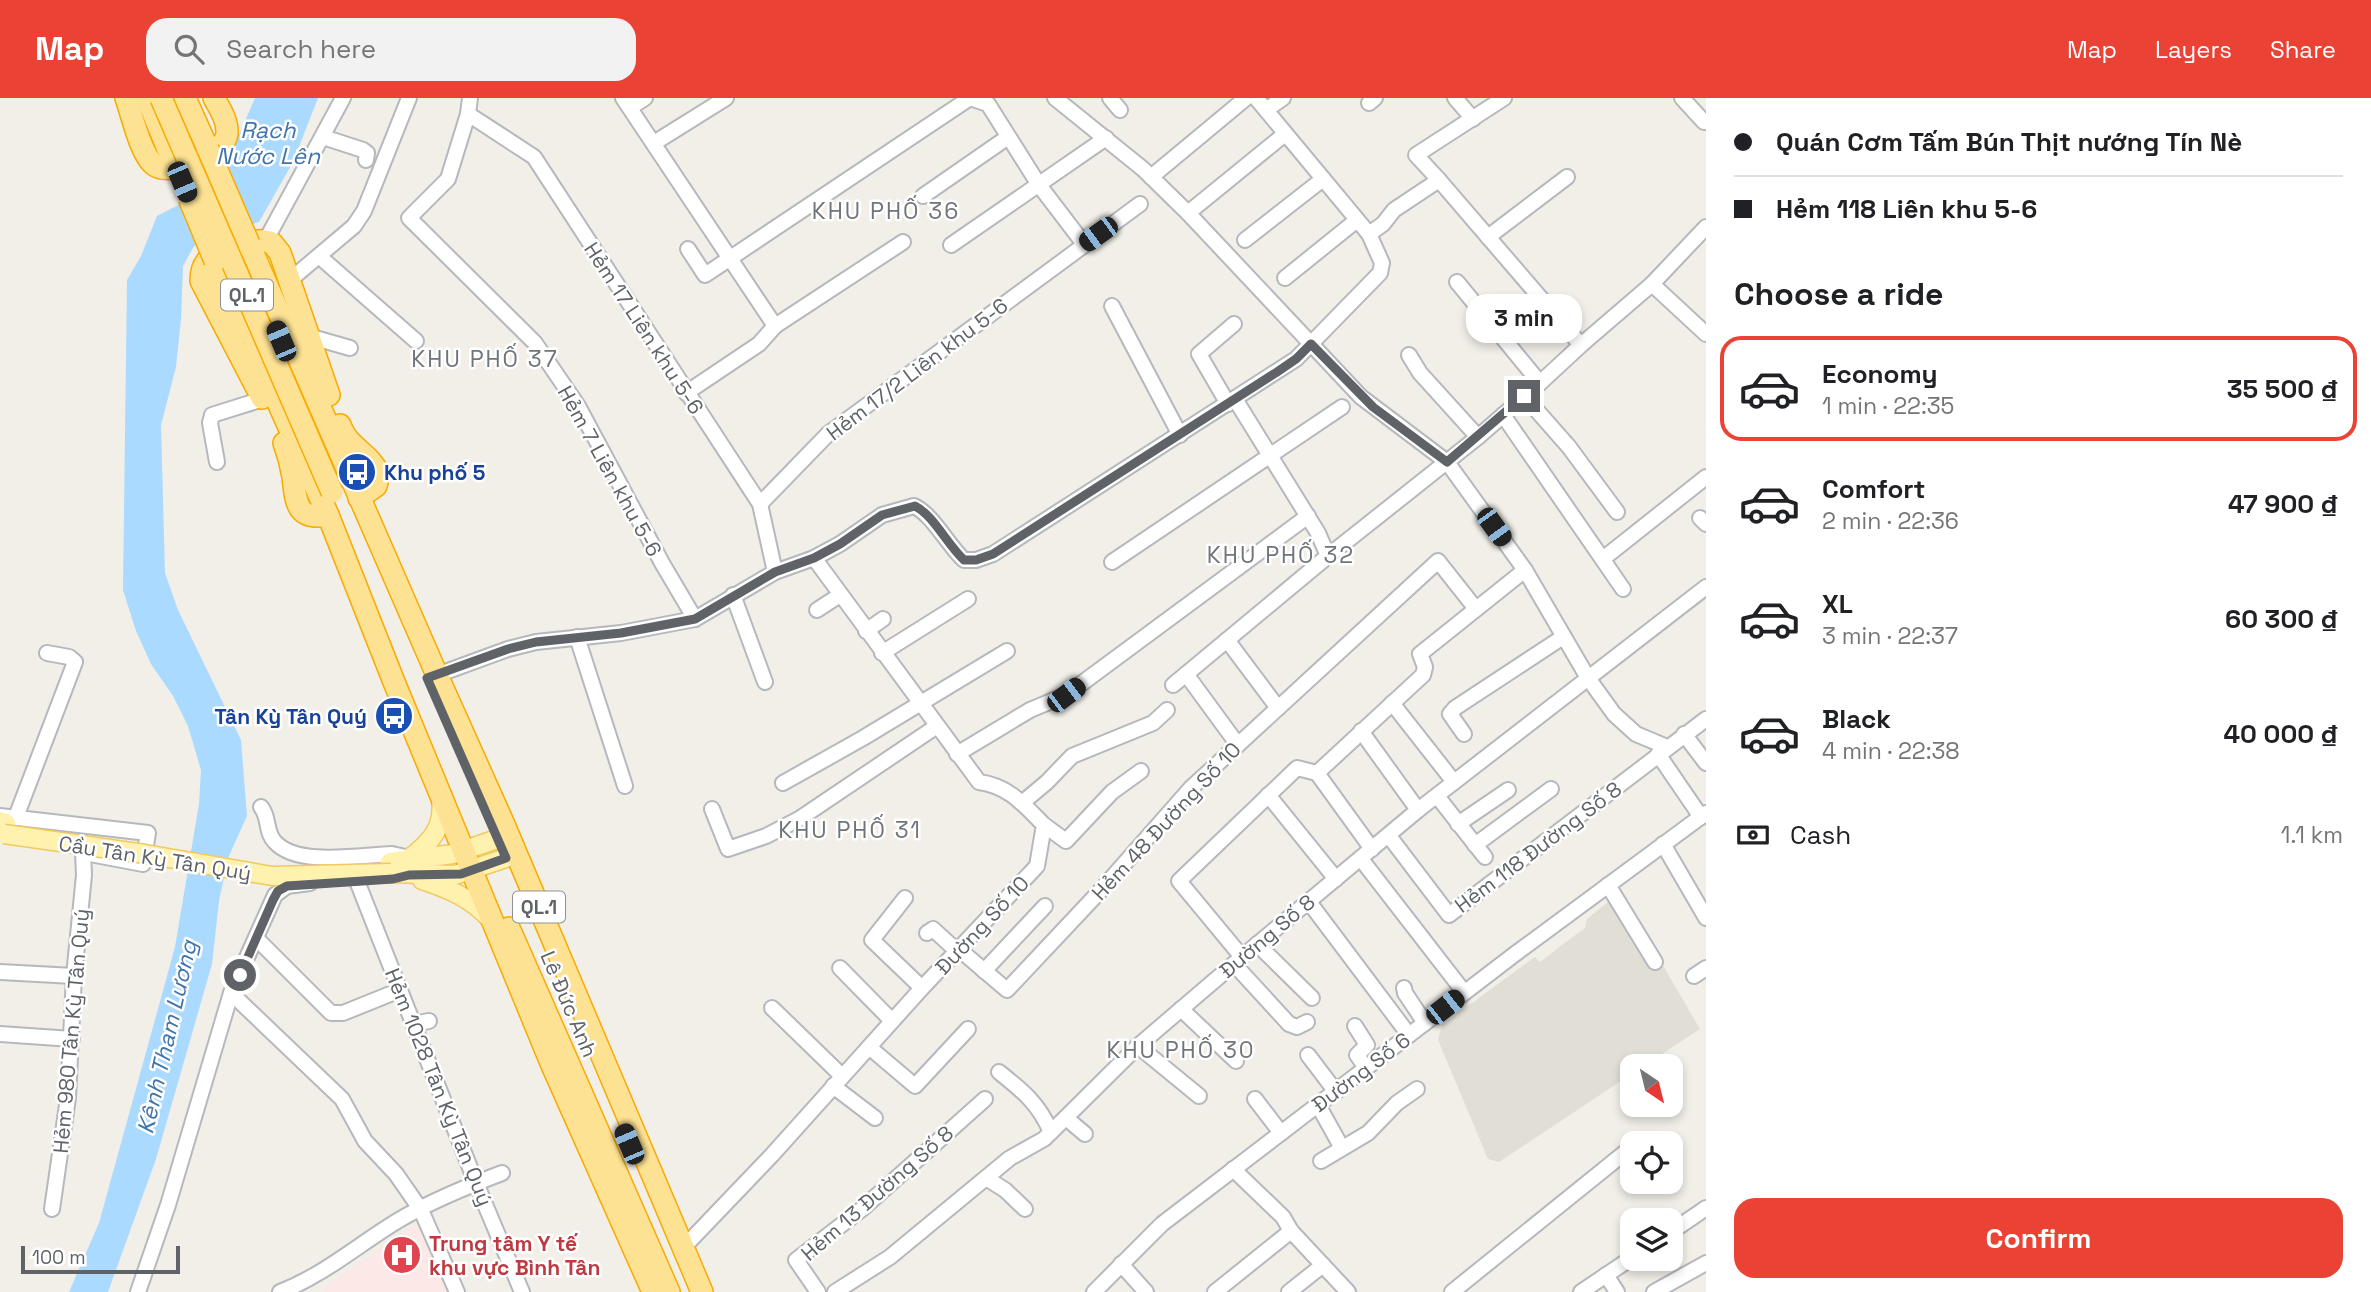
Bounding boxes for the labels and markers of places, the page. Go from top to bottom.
bus stop icon: Khu phố 5 [336,451,378,493]
place label: Khu phố 5 [384,459,485,486]
bus stop icon: Tân Kỳ Tân Quý [373,695,415,737]
place label: Tân Kỳ Tân Quý [214,703,367,730]
place label: Trung tâm Y tế khu vực Bình Tân [429,1230,600,1281]
hospital icon: Trung tâm Y tế khu vực Bình Tân [381,1234,423,1276]

